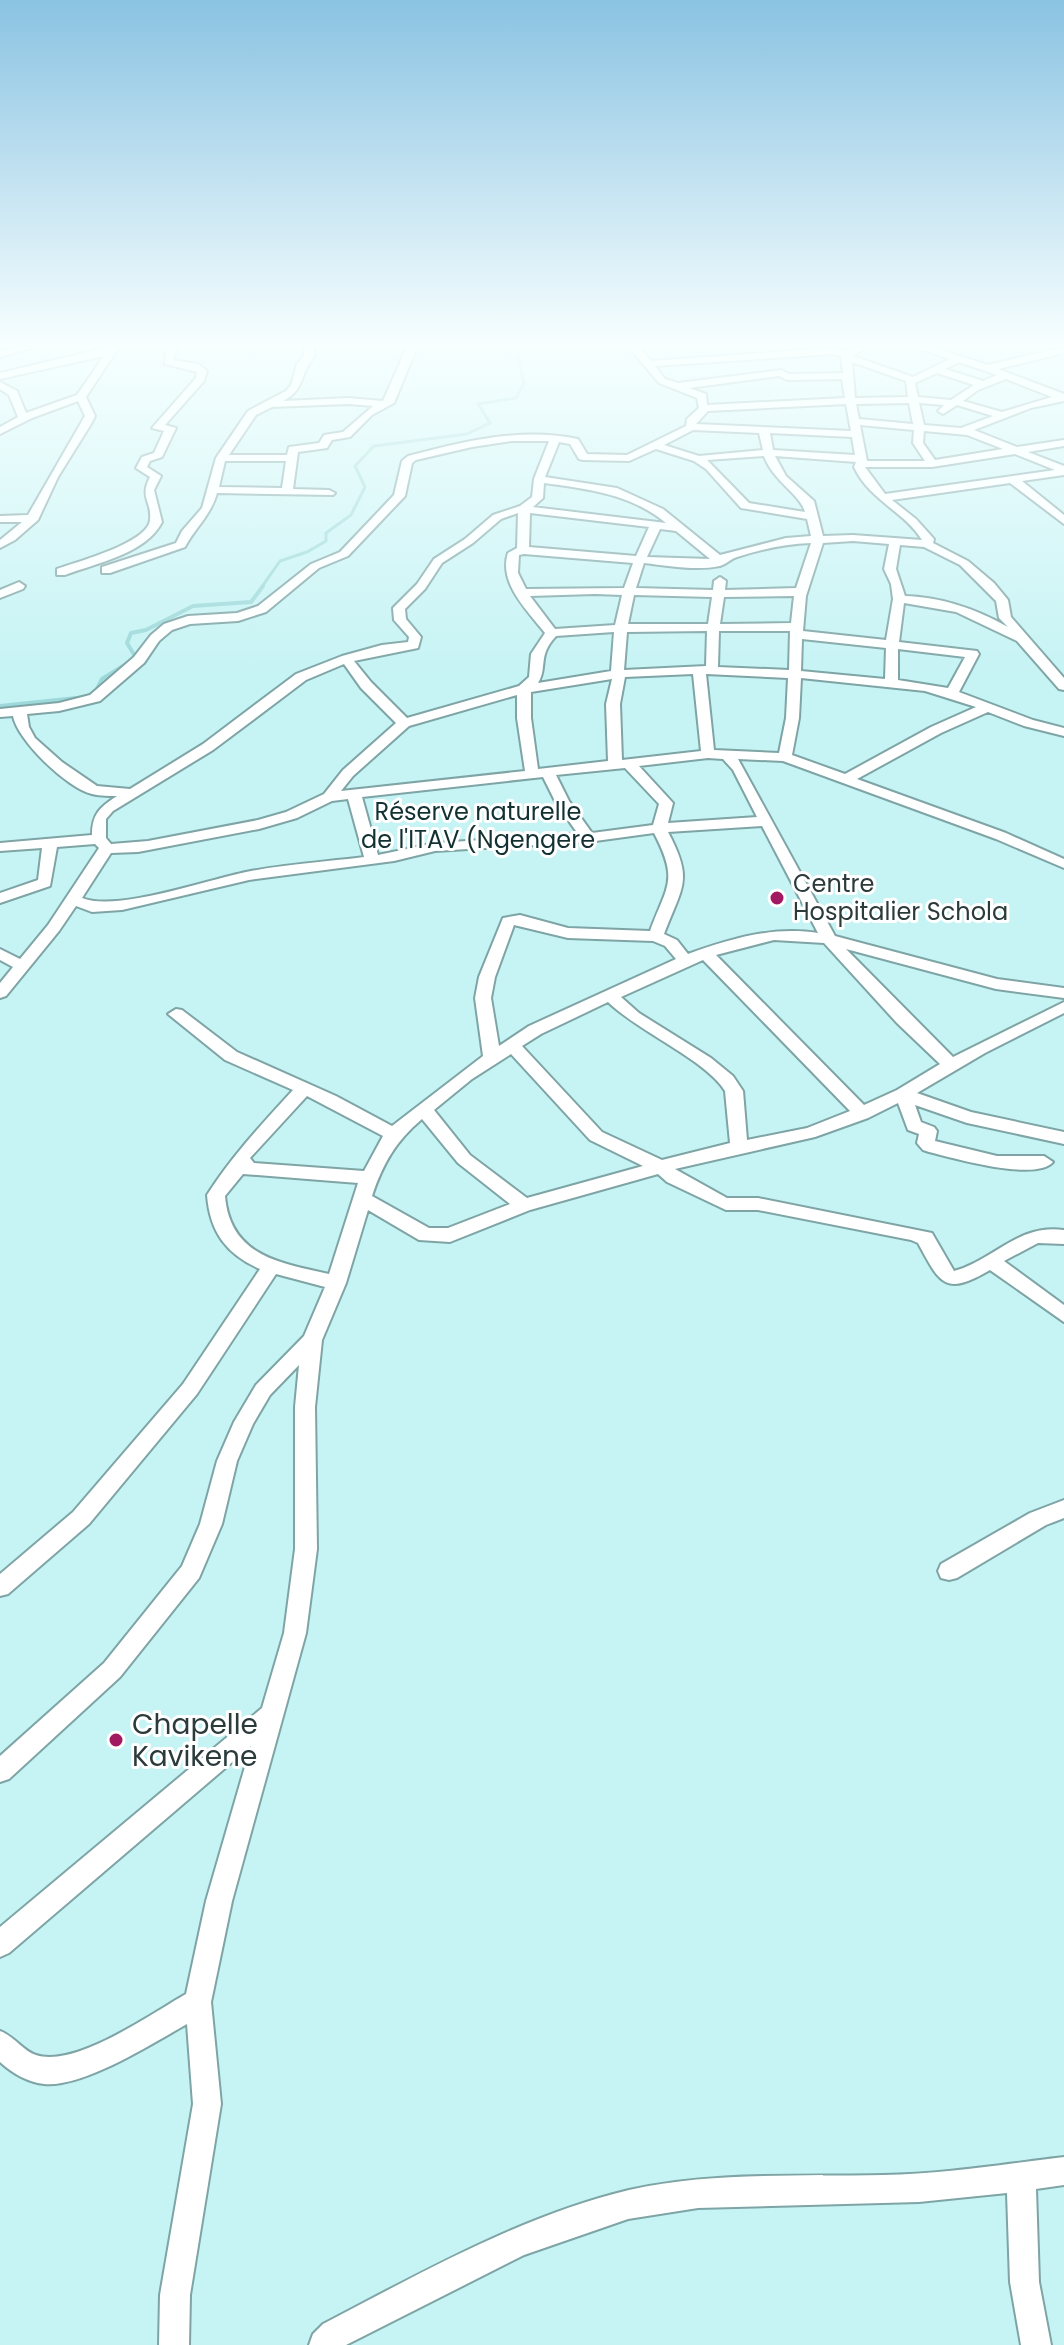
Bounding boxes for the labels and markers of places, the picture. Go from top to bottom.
place label: Centre Hospitalier Schola [793,867,1008,928]
marker: Centre Hospitalier Schola [768,889,786,907]
place label: Chapelle Kavikene [132,1705,258,1776]
marker: Chapelle Kavikene [107,1731,125,1749]

